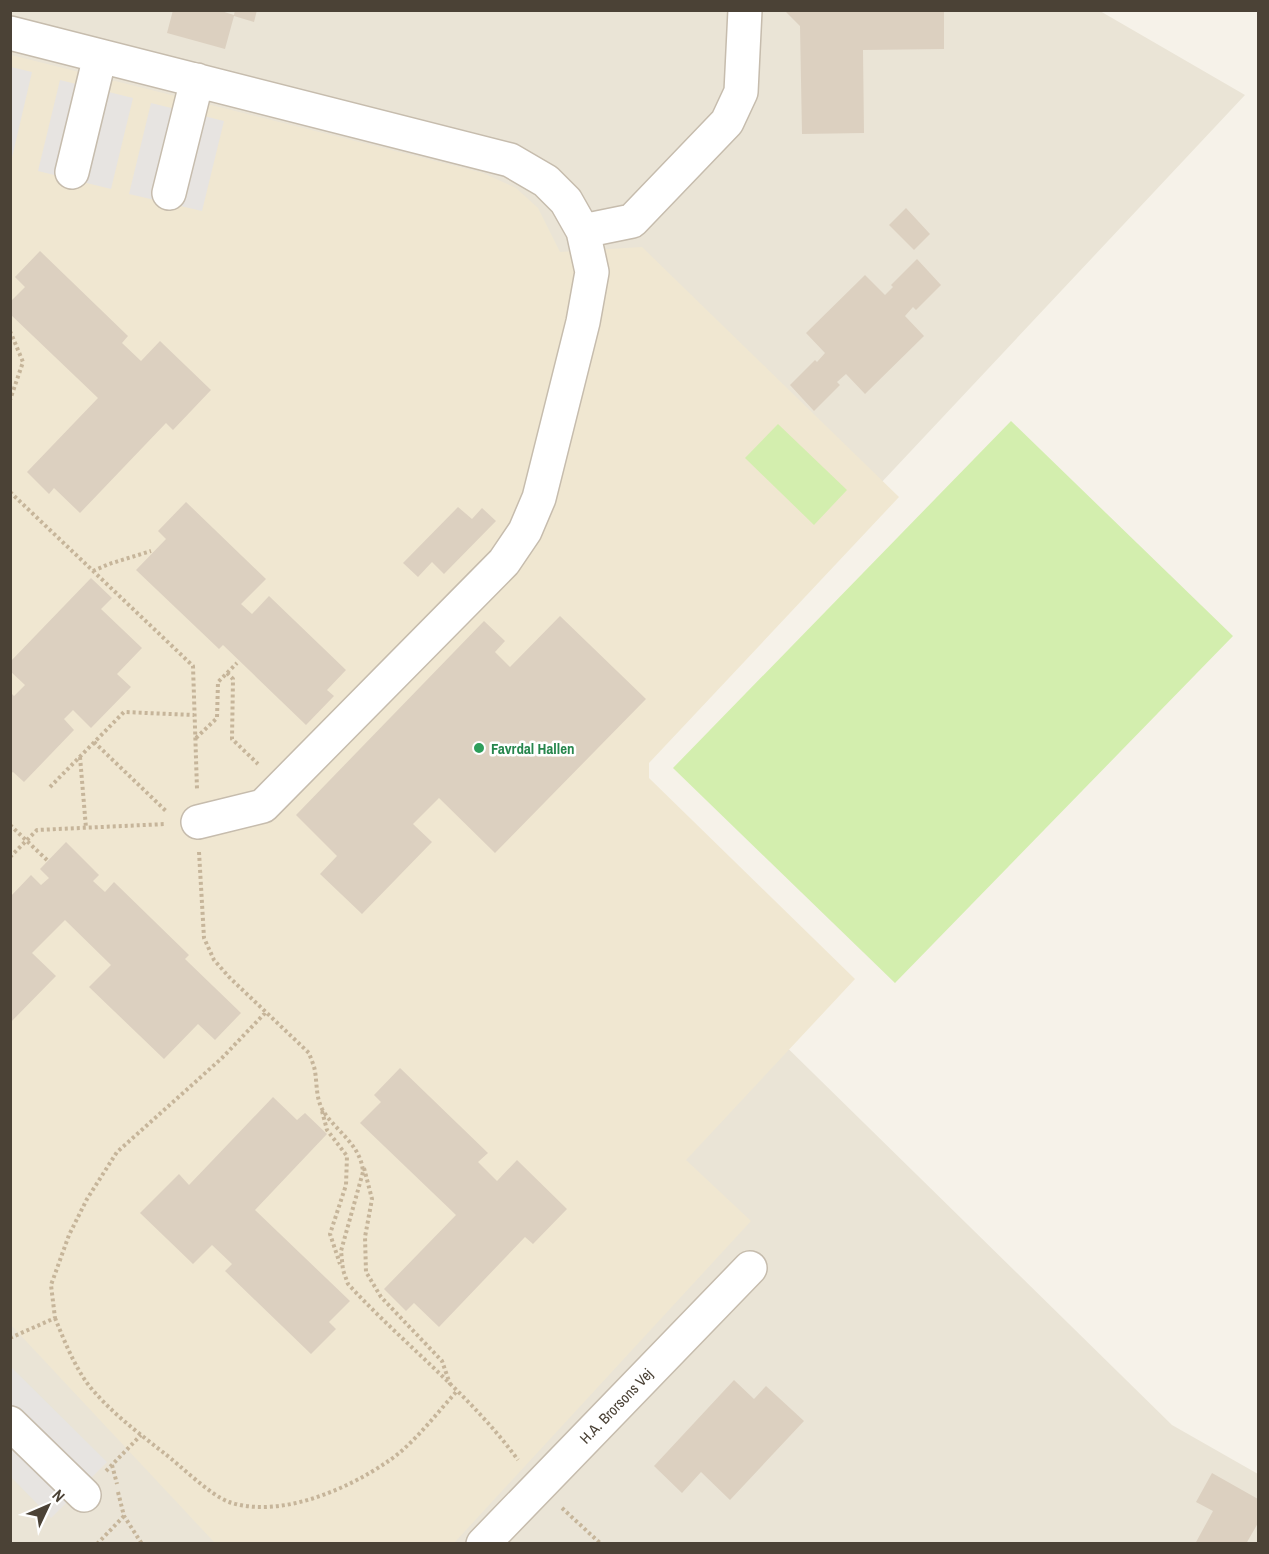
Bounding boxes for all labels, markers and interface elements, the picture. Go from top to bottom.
place label: Favrdal Hallen [491,738,575,759]
marker: Favrdal Hallen [472,741,486,755]
street label: H.A. Brorsons Vej [575,1364,657,1448]
north arrow [18,1476,78,1536]
text: N [48,1485,70,1507]

